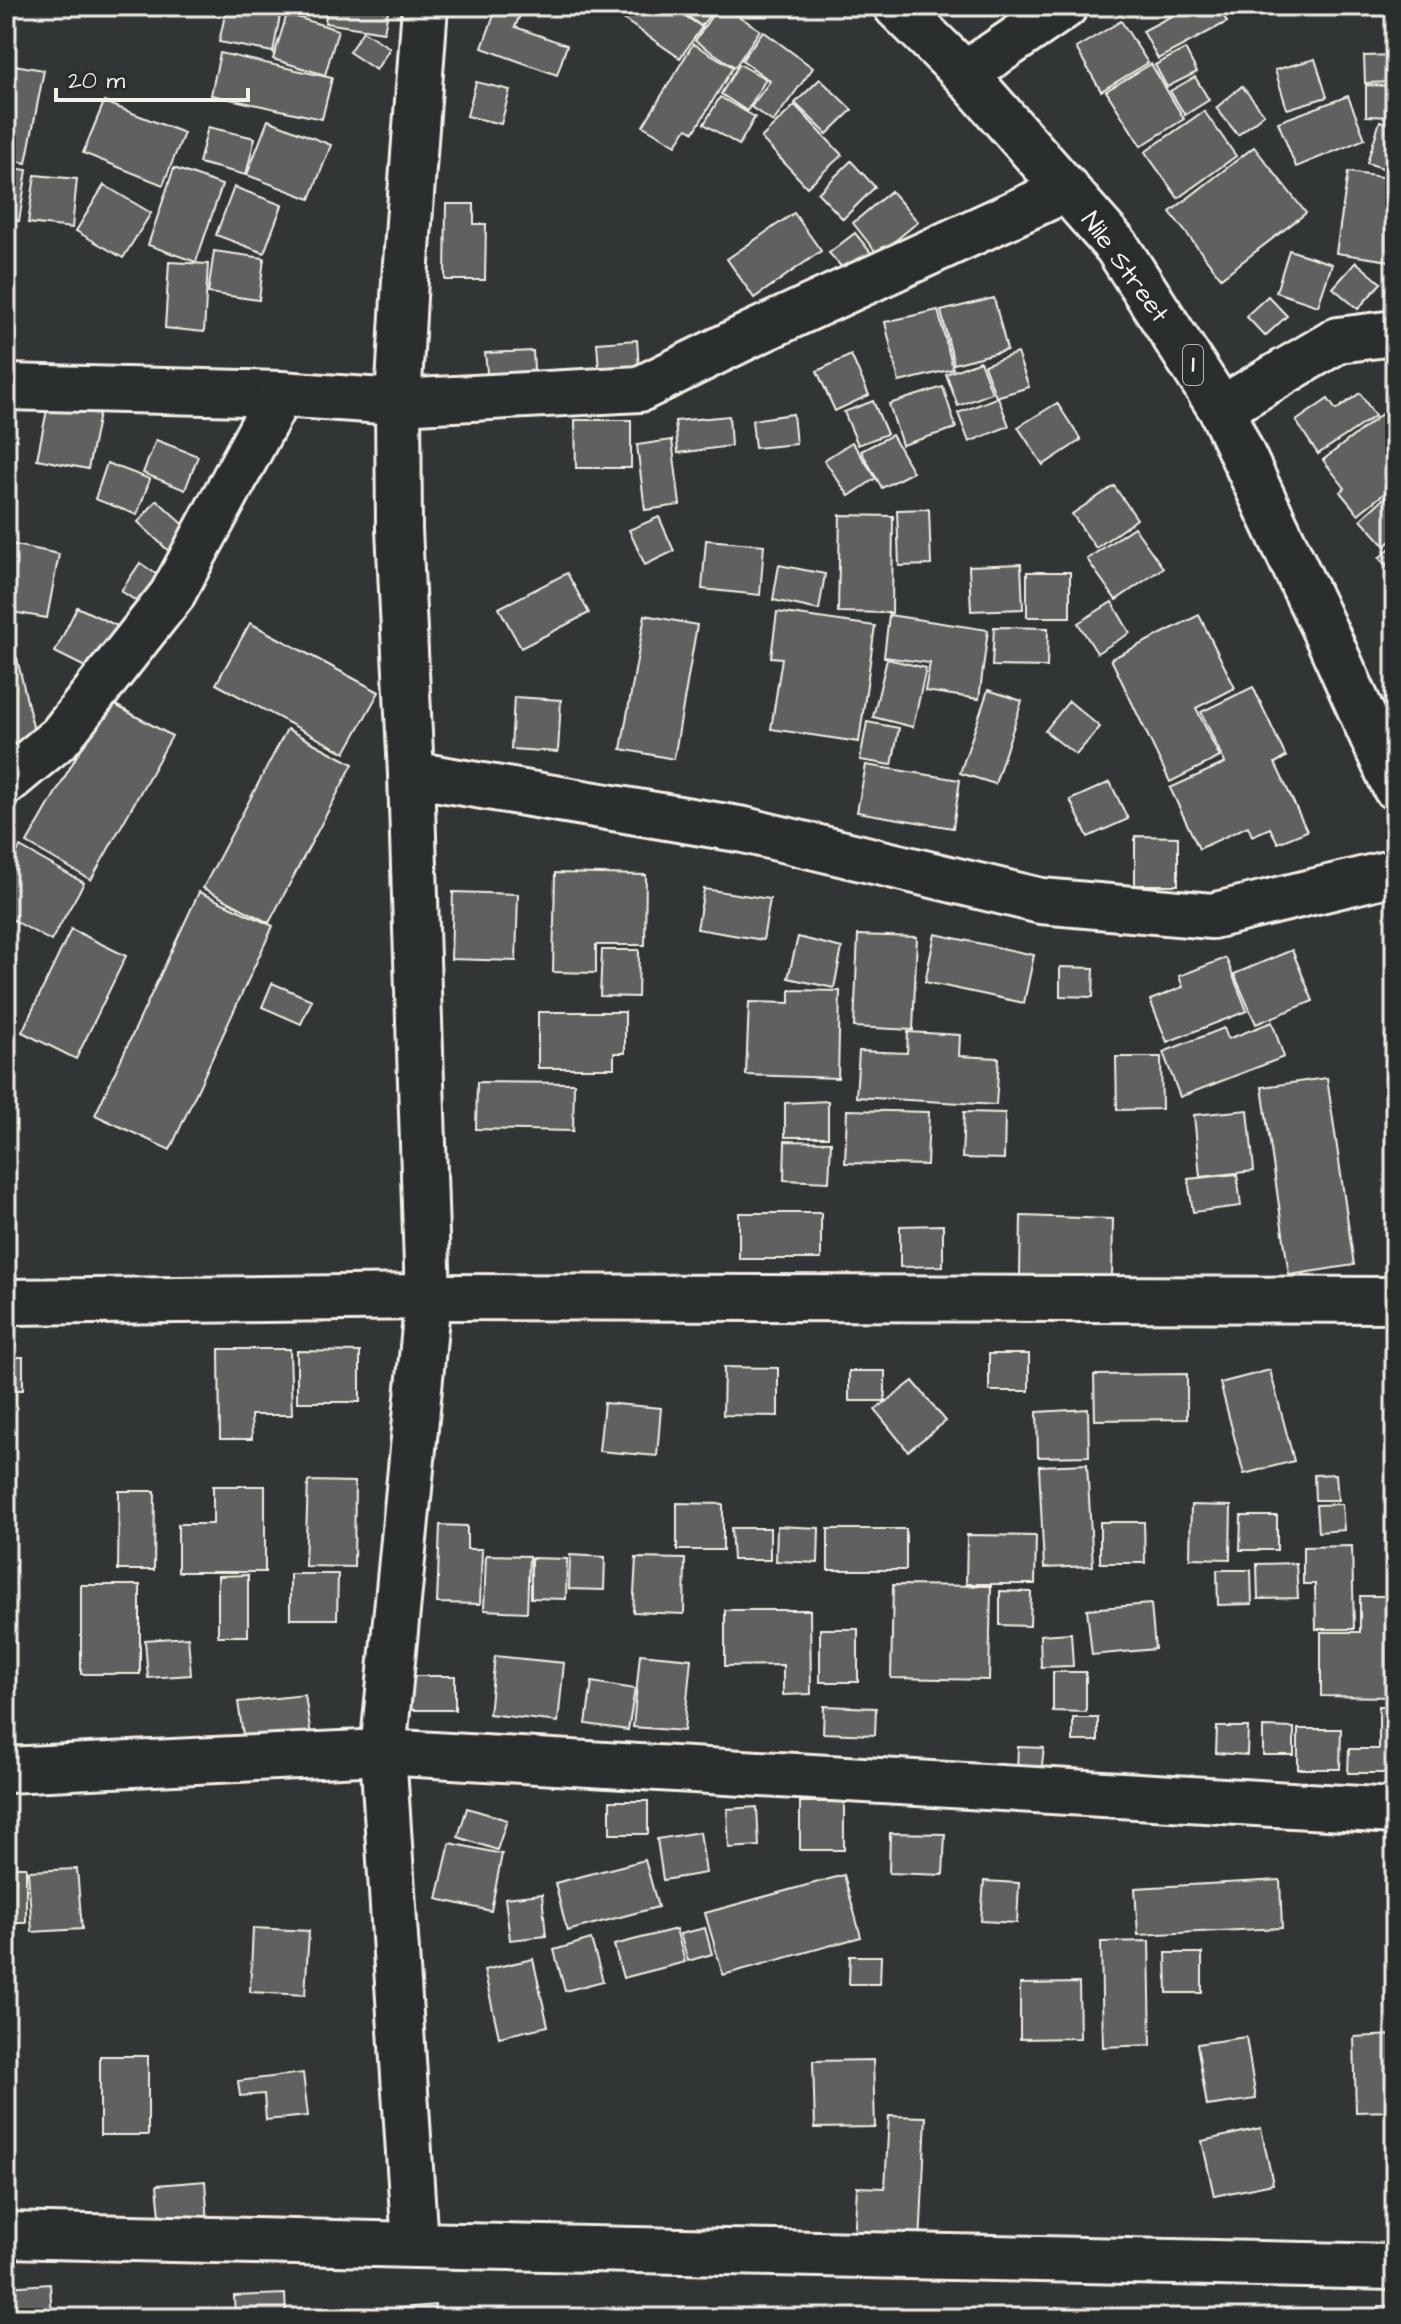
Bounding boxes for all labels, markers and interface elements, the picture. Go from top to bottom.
scale bar [56,52,248,102]
text: 20 m [68,64,125,98]
street label: Nile Street [1073,204,1178,330]
road number: 1 [1183,345,1203,385]

